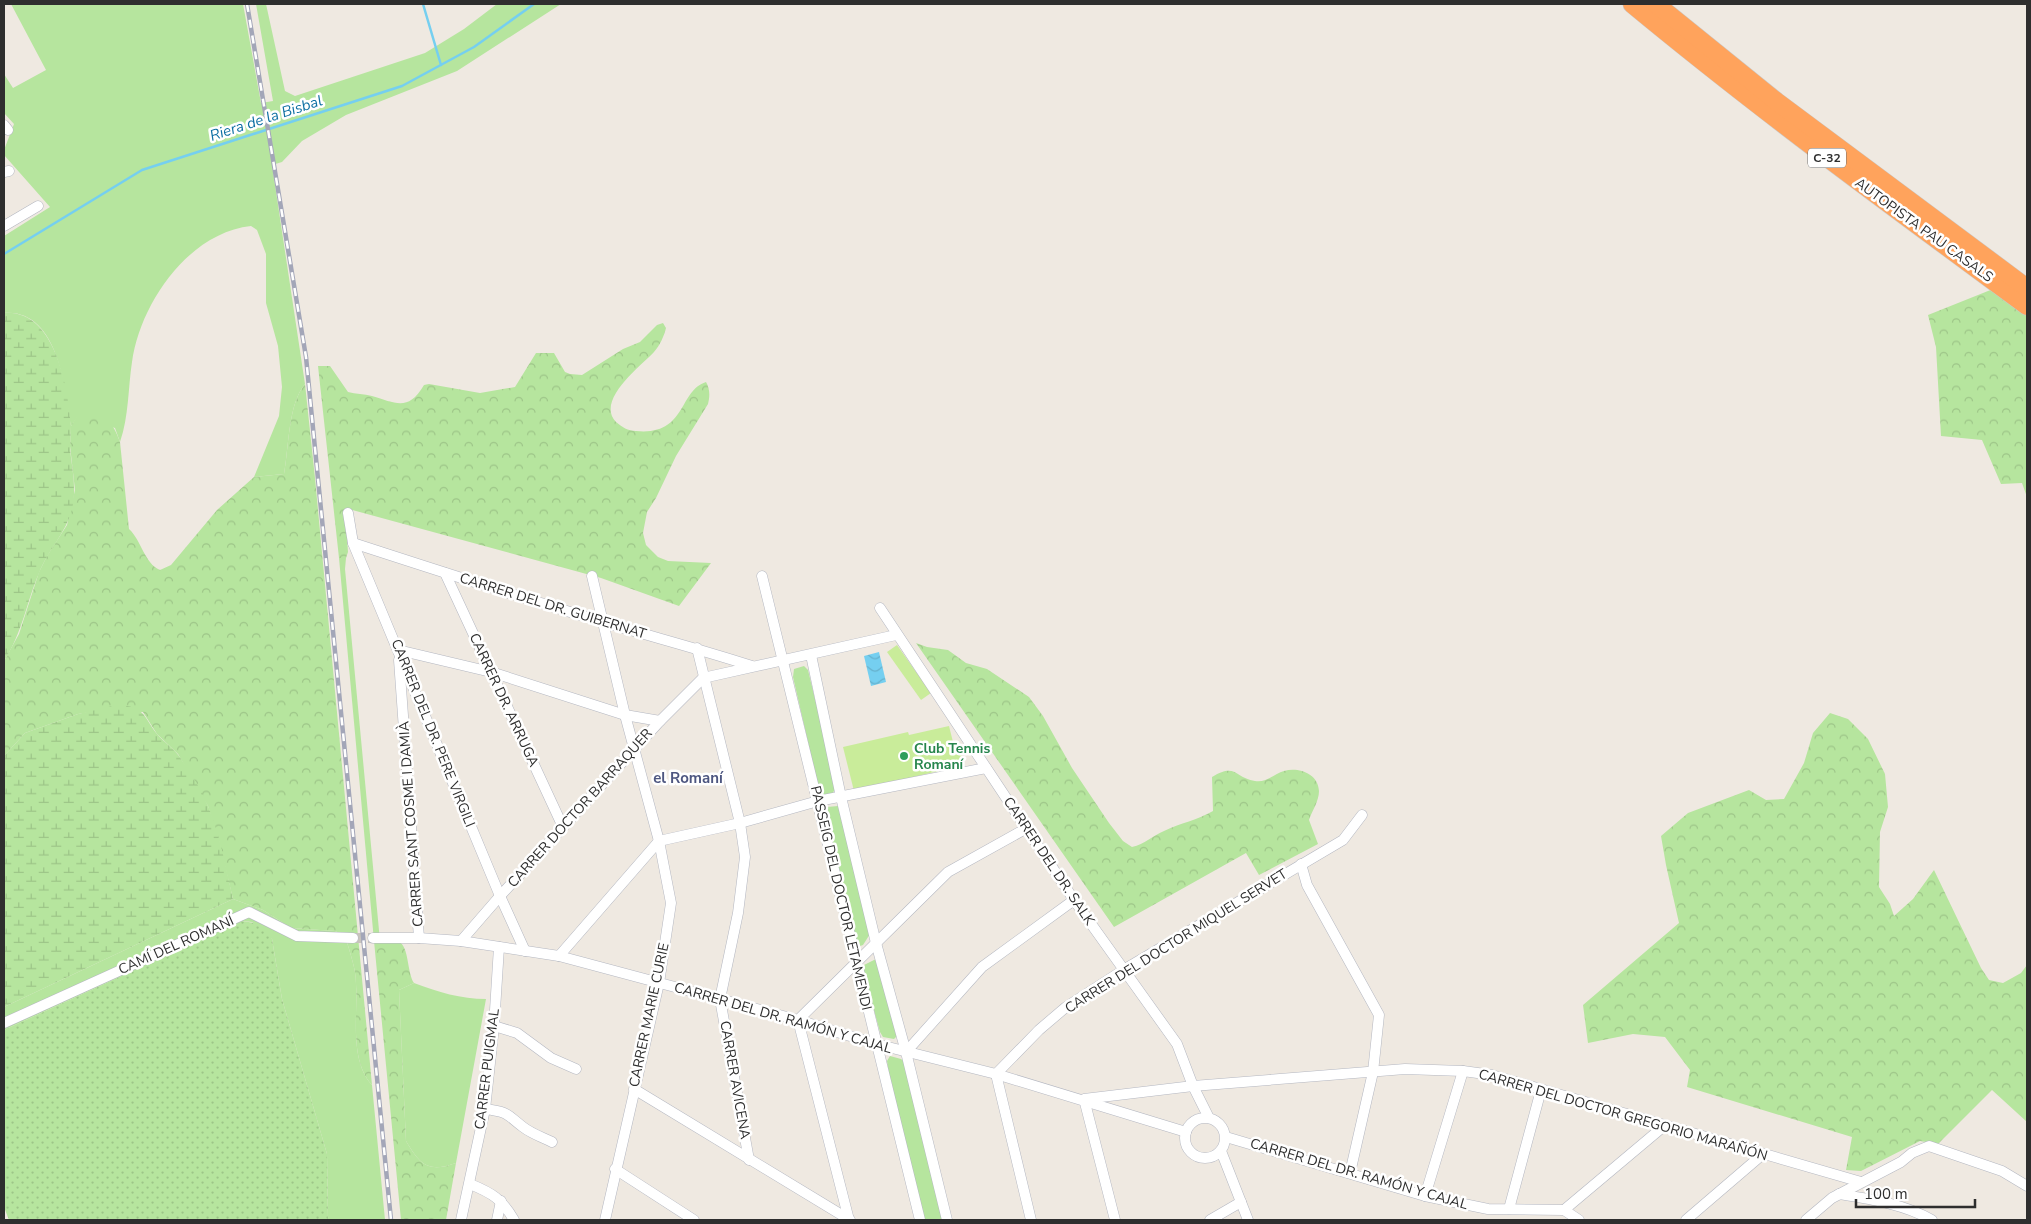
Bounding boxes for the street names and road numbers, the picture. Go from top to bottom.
road number: C-32 [1808,148,1846,168]
street label: AUTOPISTA PAU CASALS [1851,173,1997,287]
street label: CARRER DEL DR. GUIBERNAT [457,568,649,644]
street label: CARRER DR. ARRUGA [465,630,543,770]
street label: CARRER DEL DR. PERE VIRGILI [386,636,480,830]
street label: CARRER SANT COSME I DAMIÀ [394,721,428,927]
street label: CARRER DOCTOR BARRAQUER [503,724,657,892]
street label: PASSEIG DEL DOCTOR LETAMENDI [806,784,876,1012]
street label: CARRER DEL DR. SALK [999,793,1099,929]
street label: CARRER DEL DOCTOR MIQUEL SERVET [1061,864,1291,1018]
street label: CAMÍ DEL ROMANÍ [115,910,238,979]
street label: CARRER MARIE CURIE [624,941,674,1089]
street label: CARRER DEL DR. RAMÓN Y CAJAL [672,978,894,1058]
street label: CARRER PUIGMAL [470,1007,504,1131]
street label: CARRER AVICENA [715,1019,755,1141]
street label: CARRER DEL DOCTOR GREGORIO MARAÑÓN [1476,1065,1770,1165]
street label: CARRER DEL DR. RAMÓN Y CAJAL [1248,1134,1470,1214]

